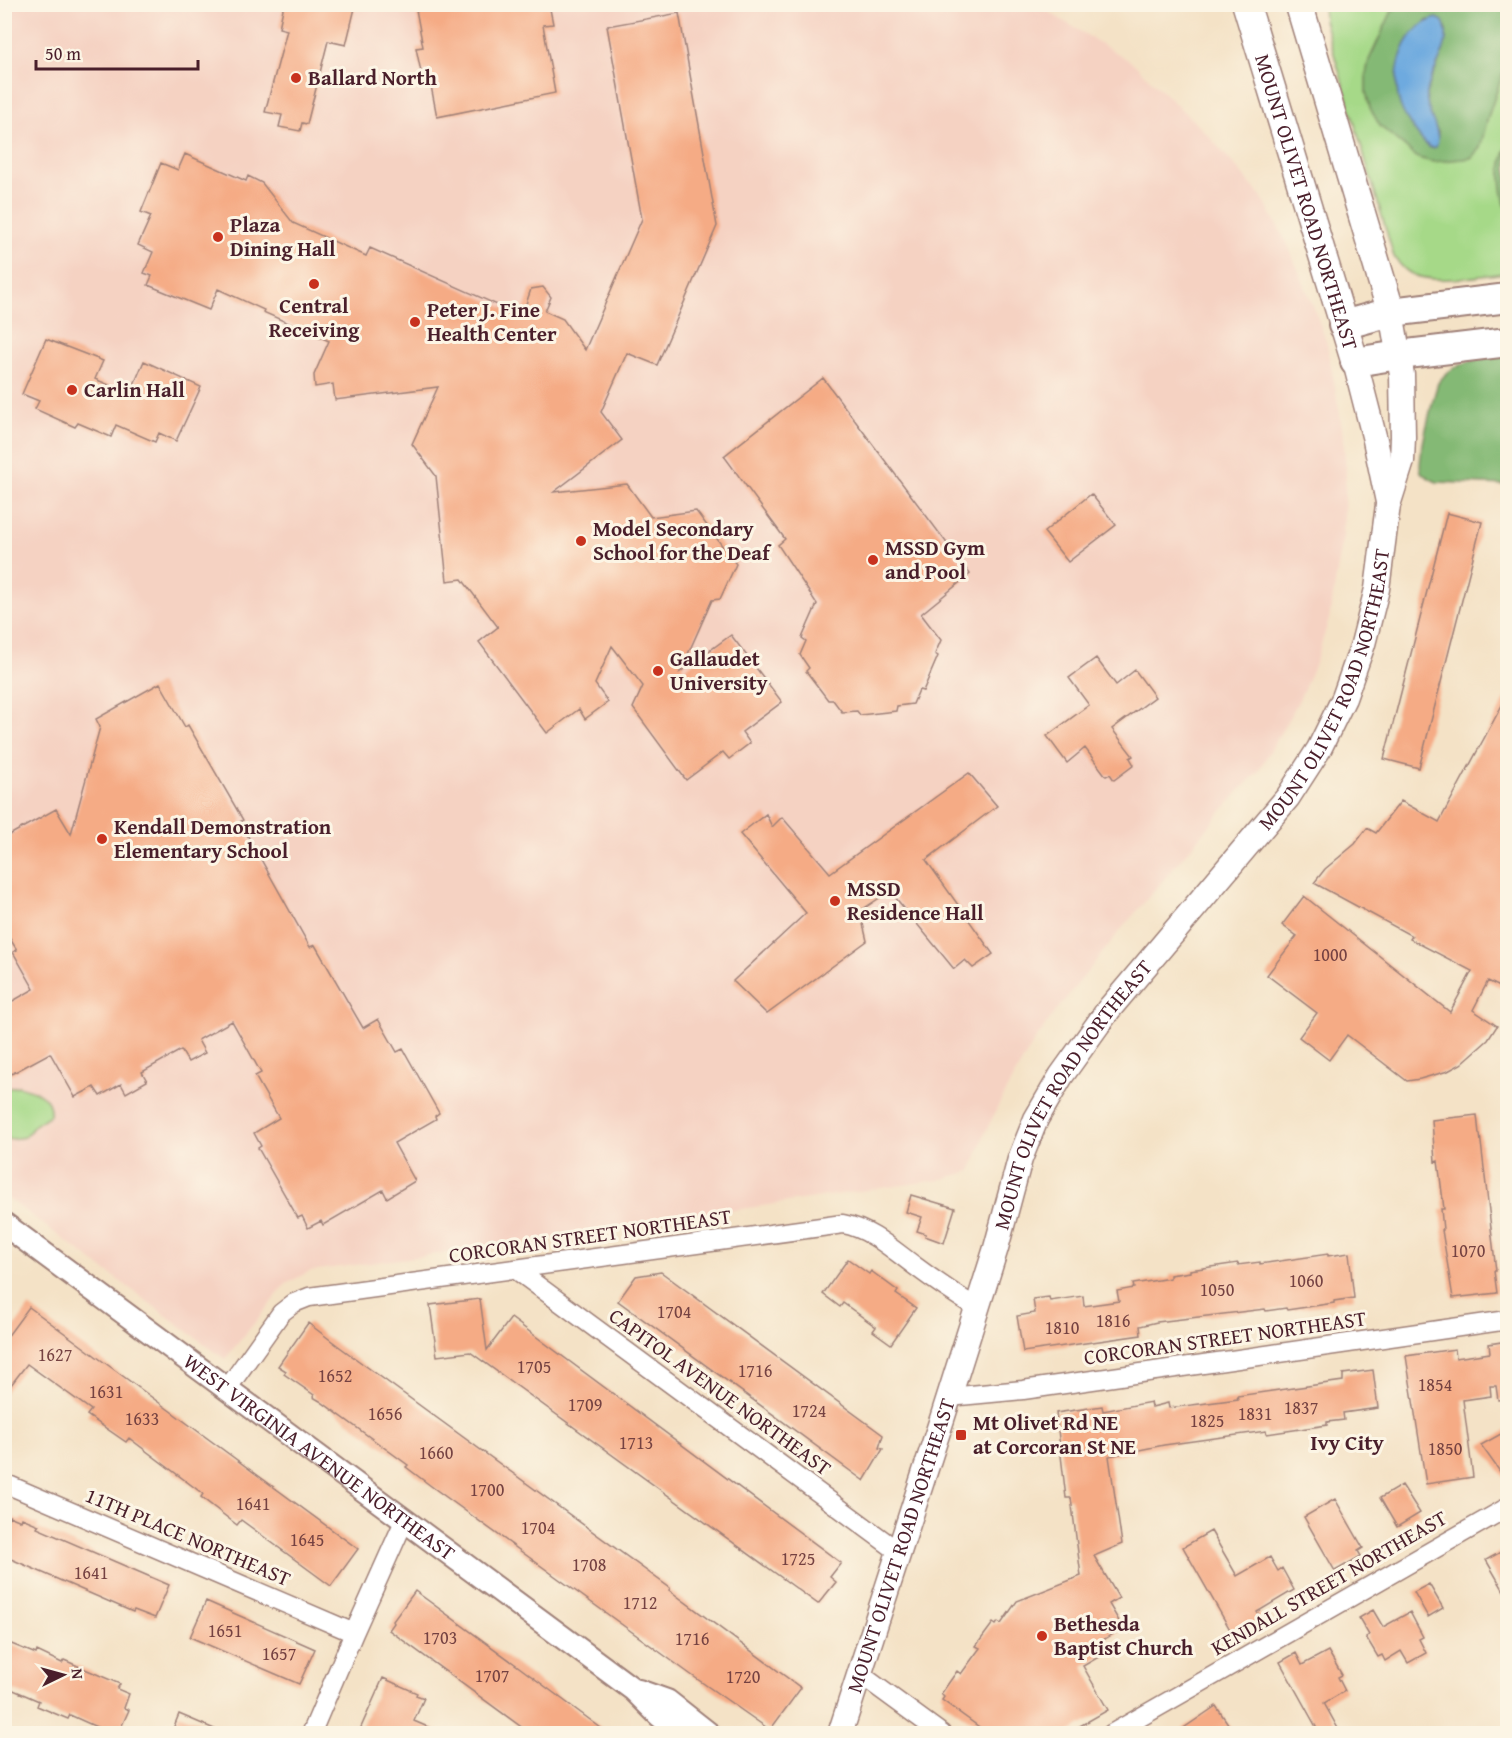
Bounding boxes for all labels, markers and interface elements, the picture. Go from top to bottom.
scale bar [36,33,198,71]
text: 50 m [45,40,81,67]
street label: MOUNT OLIVET ROAD NORTHEAST [1247,50,1367,354]
place label: Ballard North [308,62,437,93]
marker: Ballard North [289,71,303,85]
place label: Plaza Dining Hall [230,209,336,264]
marker: Plaza Dining Hall [211,230,225,244]
marker: Central Receiving [307,277,321,291]
place label: Central Receiving [269,290,360,345]
place label: Peter J. Fine Health Center [427,294,557,349]
marker: Peter J. Fine Health Center [408,315,422,329]
place label: Carlin Hall [84,374,185,405]
marker: Carlin Hall [65,383,79,397]
place label: Model Secondary School for the Deaf [593,513,772,568]
place label: MSSD Gym and Pool [885,532,985,587]
marker: Model Secondary School for the Deaf [574,534,588,548]
street label: MOUNT OLIVET ROAD NORTHEAST [1250,546,1397,837]
marker: MSSD Gym and Pool [866,553,880,567]
place label: Gallaudet University [670,643,768,698]
marker: Gallaudet University [651,664,665,678]
place label: Kendall Demonstration Elementary School [114,811,332,866]
marker: Kendall Demonstration Elementary School [95,832,109,846]
place label: MSSD Residence Hall [847,873,984,928]
marker: MSSD Residence Hall [828,894,842,908]
house number: 1000 [1313,941,1348,968]
street label: MOUNT OLIVET ROAD NORTHEAST [986,953,1159,1233]
street label: CORCORAN STREET NORTHEAST [447,1200,733,1271]
house number: 1070 [1451,1237,1486,1264]
house number: 1060 [1289,1267,1324,1294]
house number: 1050 [1200,1276,1235,1303]
house number: 1704 [657,1298,691,1325]
street label: CAPITOL AVENUE NORTHEAST [603,1300,838,1483]
street label: CORCORAN STREET NORTHEAST [1082,1302,1368,1373]
house number: 1816 [1096,1307,1130,1334]
house number: 1810 [1045,1314,1080,1341]
house number: 1627 [38,1341,72,1368]
street label: WEST VIRGINIA AVENUE NORTHEAST [177,1346,462,1568]
house number: 1705 [517,1353,551,1380]
house number: 1716 [738,1357,772,1384]
house number: 1652 [318,1362,352,1389]
house number: 1854 [1418,1371,1452,1398]
house number: 1631 [89,1378,123,1405]
house number: 1709 [568,1391,602,1418]
street label: MOUNT OLIVET ROAD NORTHEAST [838,1394,963,1697]
house number: 1837 [1284,1394,1318,1421]
house number: 1724 [792,1397,826,1424]
house number: 1656 [368,1400,402,1427]
house number: 1831 [1238,1400,1272,1427]
house number: 1633 [125,1405,159,1432]
place label: Mt Olivet Rd NE at Corcoran St NE [973,1407,1136,1462]
house number: 1825 [1190,1407,1224,1434]
district label: Ivy City [1310,1426,1385,1458]
marker: Mt Olivet Rd NE at Corcoran St NE [954,1428,968,1442]
house number: 1713 [619,1429,653,1456]
house number: 1850 [1428,1435,1463,1462]
house number: 1660 [419,1439,454,1466]
house number: 1700 [470,1476,505,1503]
street label: 11TH PLACE NORTHEAST [81,1479,296,1594]
house number: 1641 [236,1490,270,1517]
street label: KENDALL STREET NORTHEAST [1205,1502,1453,1663]
house number: 1704 [521,1514,555,1541]
house number: 1645 [290,1526,324,1553]
house number: 1725 [781,1545,815,1572]
house number: 1708 [572,1551,606,1578]
house number: 1641 [74,1559,108,1586]
house number: 1712 [623,1589,657,1616]
place label: Bethesda Baptist Church [1054,1608,1194,1663]
house number: 1651 [208,1617,242,1644]
house number: 1703 [423,1624,457,1651]
house number: 1716 [675,1625,709,1652]
marker: Bethesda Baptist Church [1035,1629,1049,1643]
house number: 1657 [262,1640,296,1667]
north arrow [33,1645,93,1705]
house number: 1707 [475,1662,509,1689]
house number: 1720 [726,1663,761,1690]
text: N [66,1667,90,1680]

